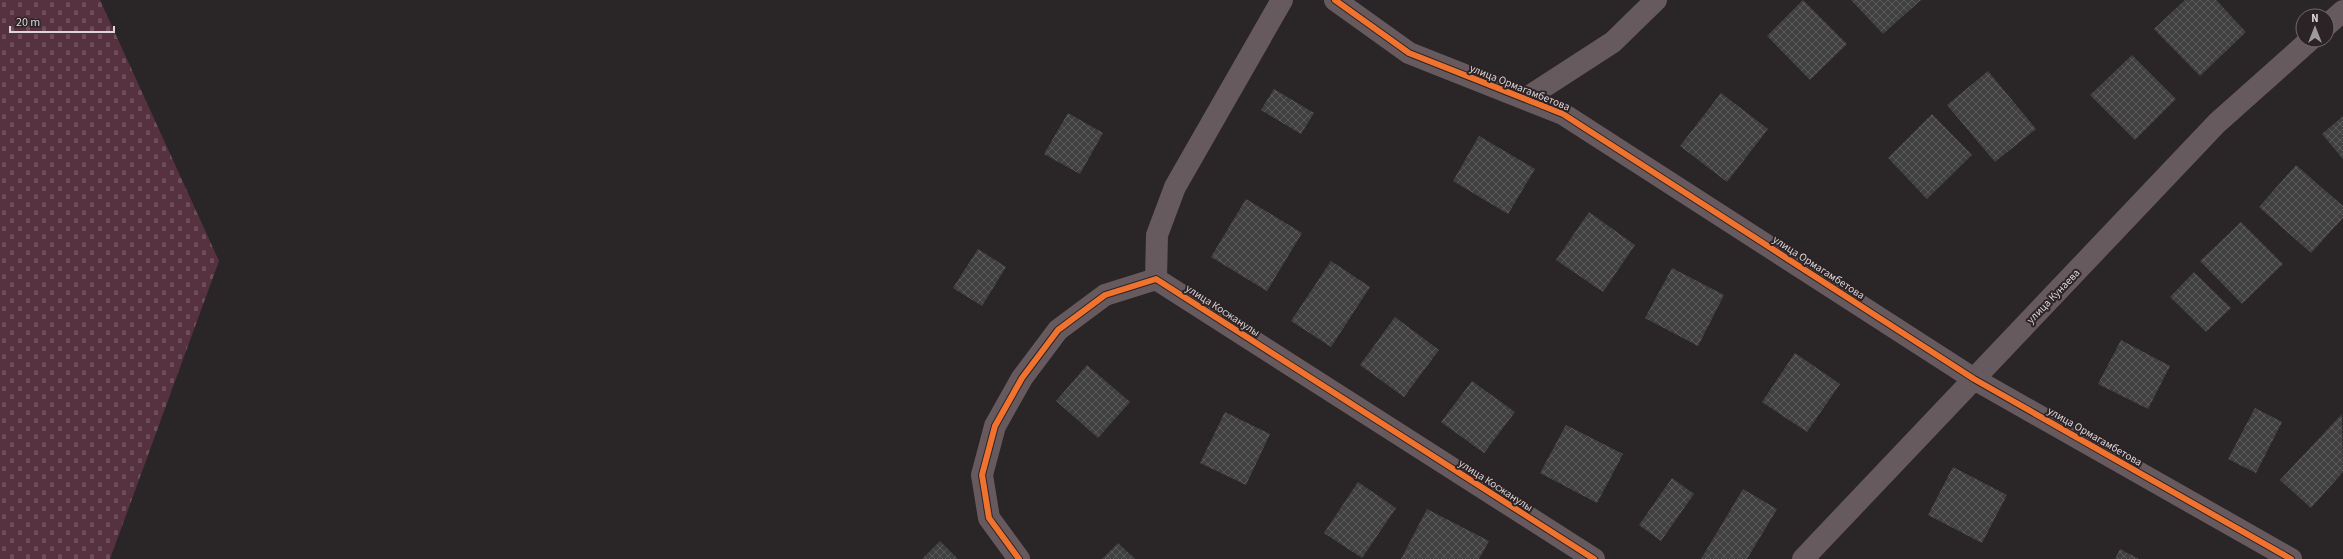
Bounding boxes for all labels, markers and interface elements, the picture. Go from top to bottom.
scale bar [10,8,114,34]
north arrow [2295,8,2335,48]
text: N [2311,11,2319,26]
text: 20 m [16,14,40,31]
street label: улица Ормагамбетова [1467,60,1572,114]
street label: улица Ормагамбетова [1770,232,1868,303]
street label: улица Кунаева [2023,266,2083,327]
street label: улица Косжанулы [1183,281,1263,340]
street label: улица Ормагамбетова [2045,403,2145,470]
street label: улица Косжанулы [1456,456,1536,515]

